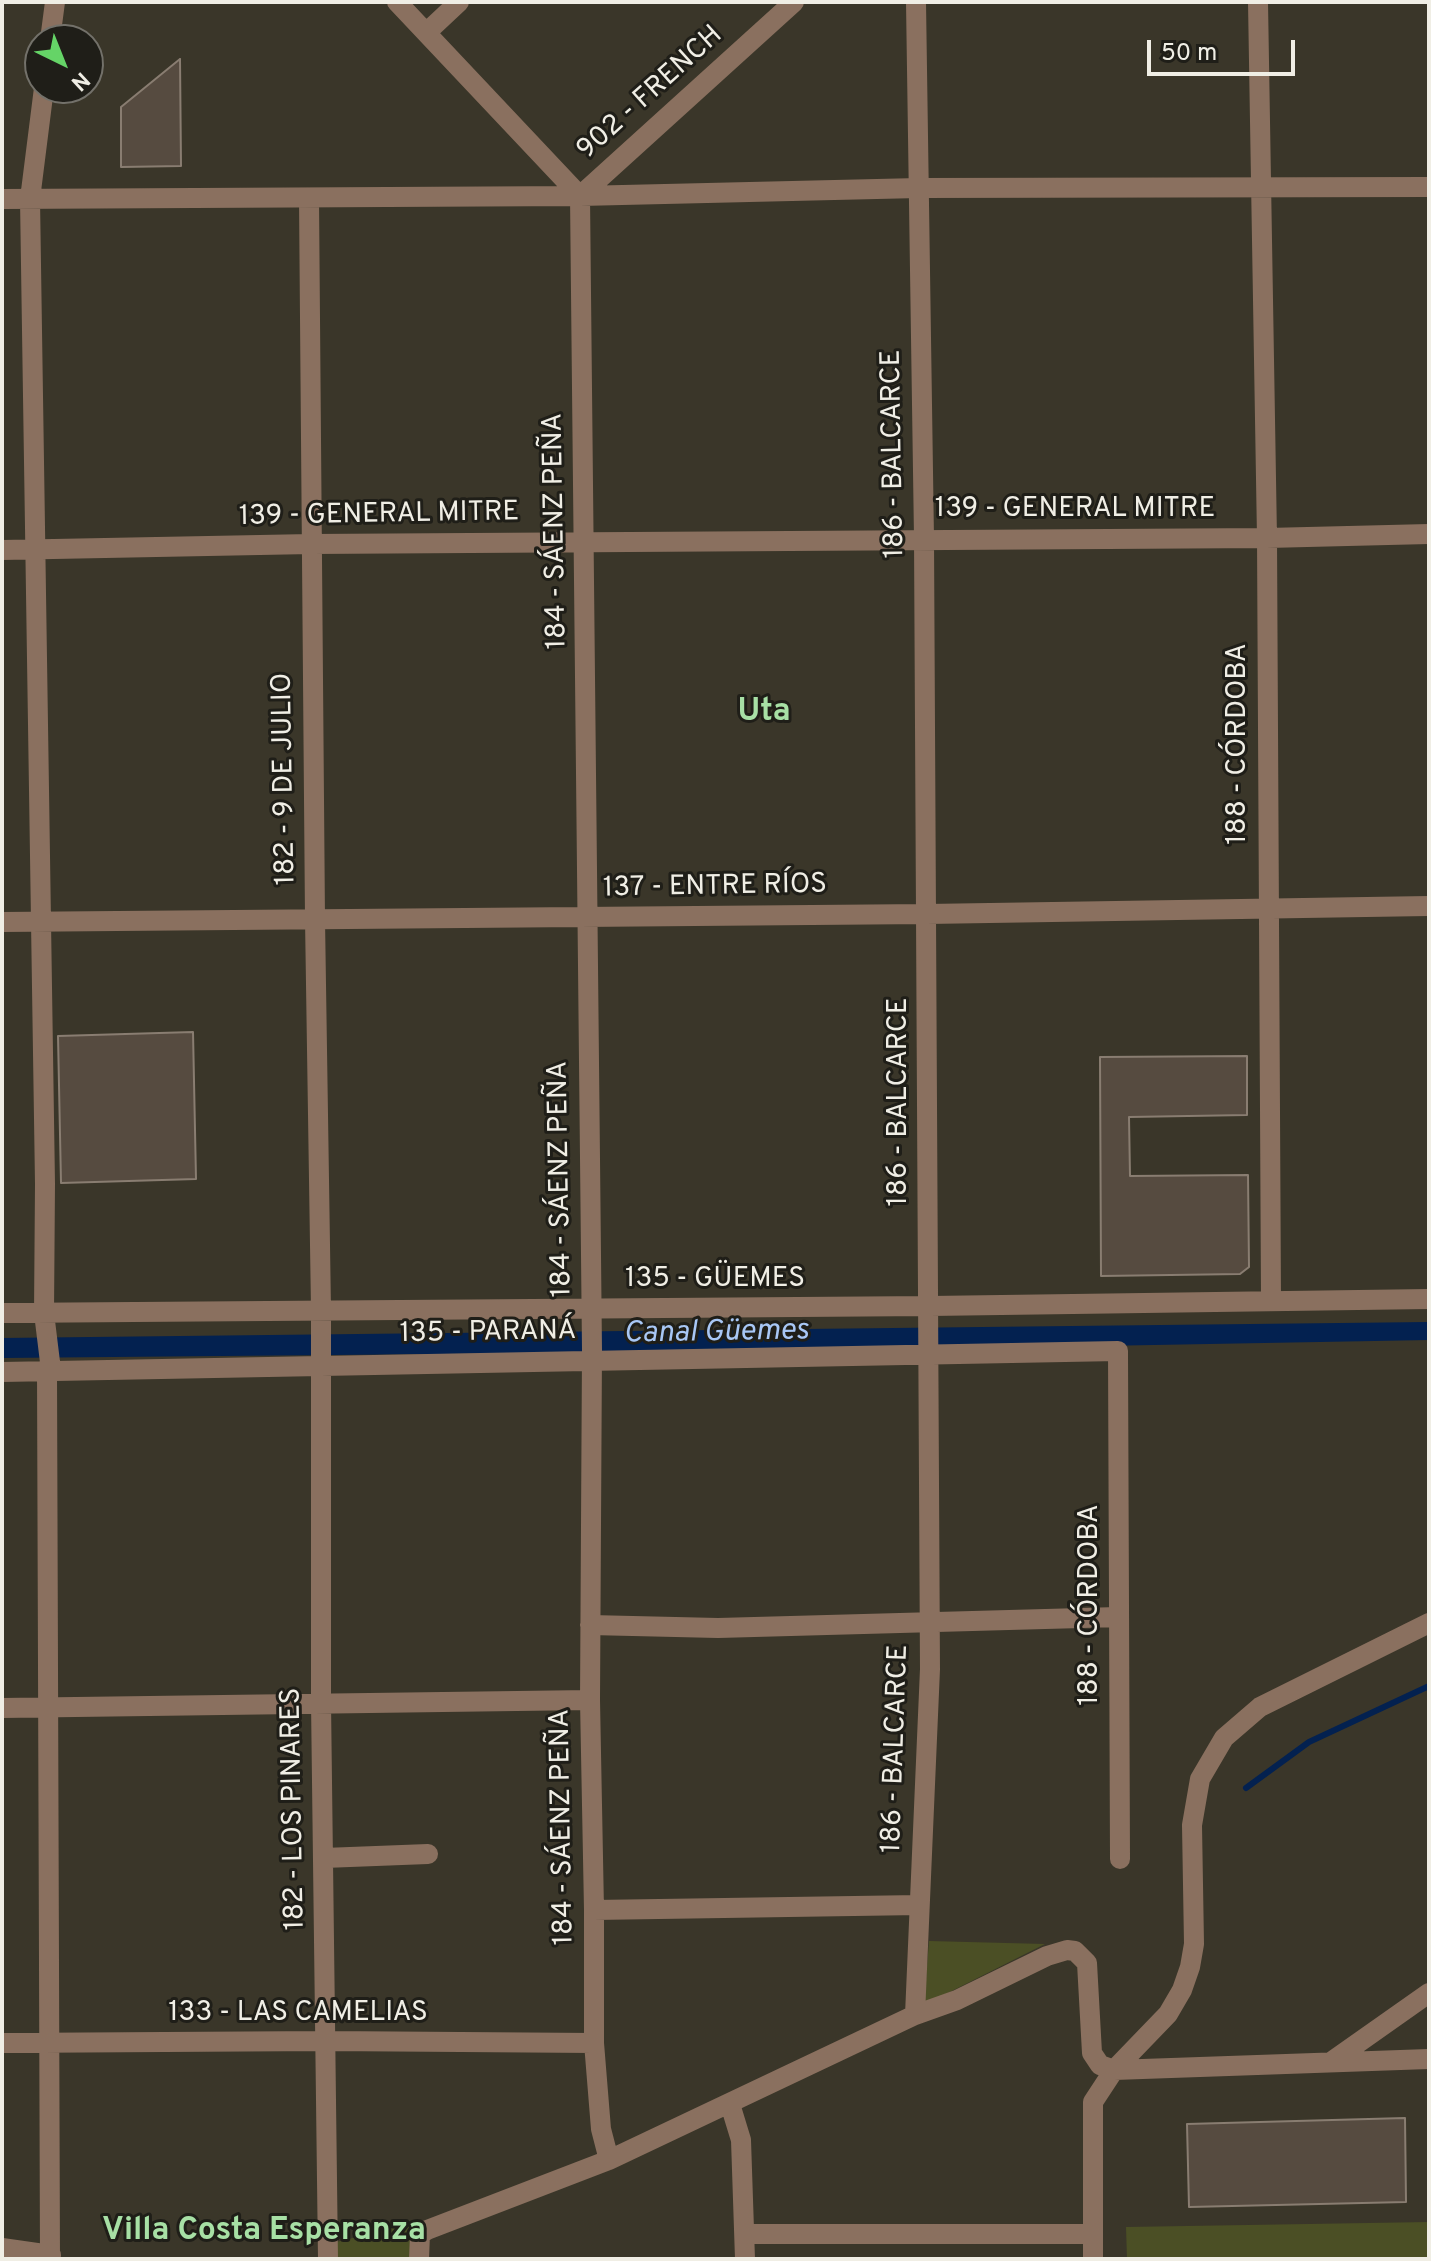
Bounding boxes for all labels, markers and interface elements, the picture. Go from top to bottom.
street label: 902 - FRENCH [571,20,731,168]
north arrow [24,24,104,104]
scale bar [1151,24,1299,74]
text: 50 m [1161,39,1217,69]
text: N [64,65,94,96]
street label: 186 - BALCARCE [876,349,914,559]
street label: 184 - SÁENZ PEÑA [538,412,576,650]
street label: 139 - GENERAL MITRE [935,493,1215,527]
street label: 139 - GENERAL MITRE [239,497,519,535]
street label: 188 - CÓRDOBA [1222,643,1256,845]
street label: 182 - 9 DE JULIO [267,672,305,886]
district label: Uta [737,695,791,733]
street label: 137 - ENTRE RÍOS [603,869,827,907]
street label: 186 - BALCARCE [883,998,917,1206]
street label: 184 - SÁENZ PEÑA [543,1060,581,1298]
street label: 135 - GÜEMES [625,1263,805,1297]
water label: Canal Güemes [623,1314,809,1354]
street label: 135 - PARANÁ [399,1316,577,1352]
street label: 188 - CÓRDOBA [1074,1504,1108,1706]
street label: 186 - BALCARCE [877,1644,917,1854]
street label: 182 - LOS PINARES [276,1687,314,1931]
street label: 184 - SÁENZ PEÑA [545,1708,583,1946]
street label: 133 - LAS CAMELIAS [168,1997,428,2031]
district label: Villa Costa Esperanza [102,2214,426,2252]

